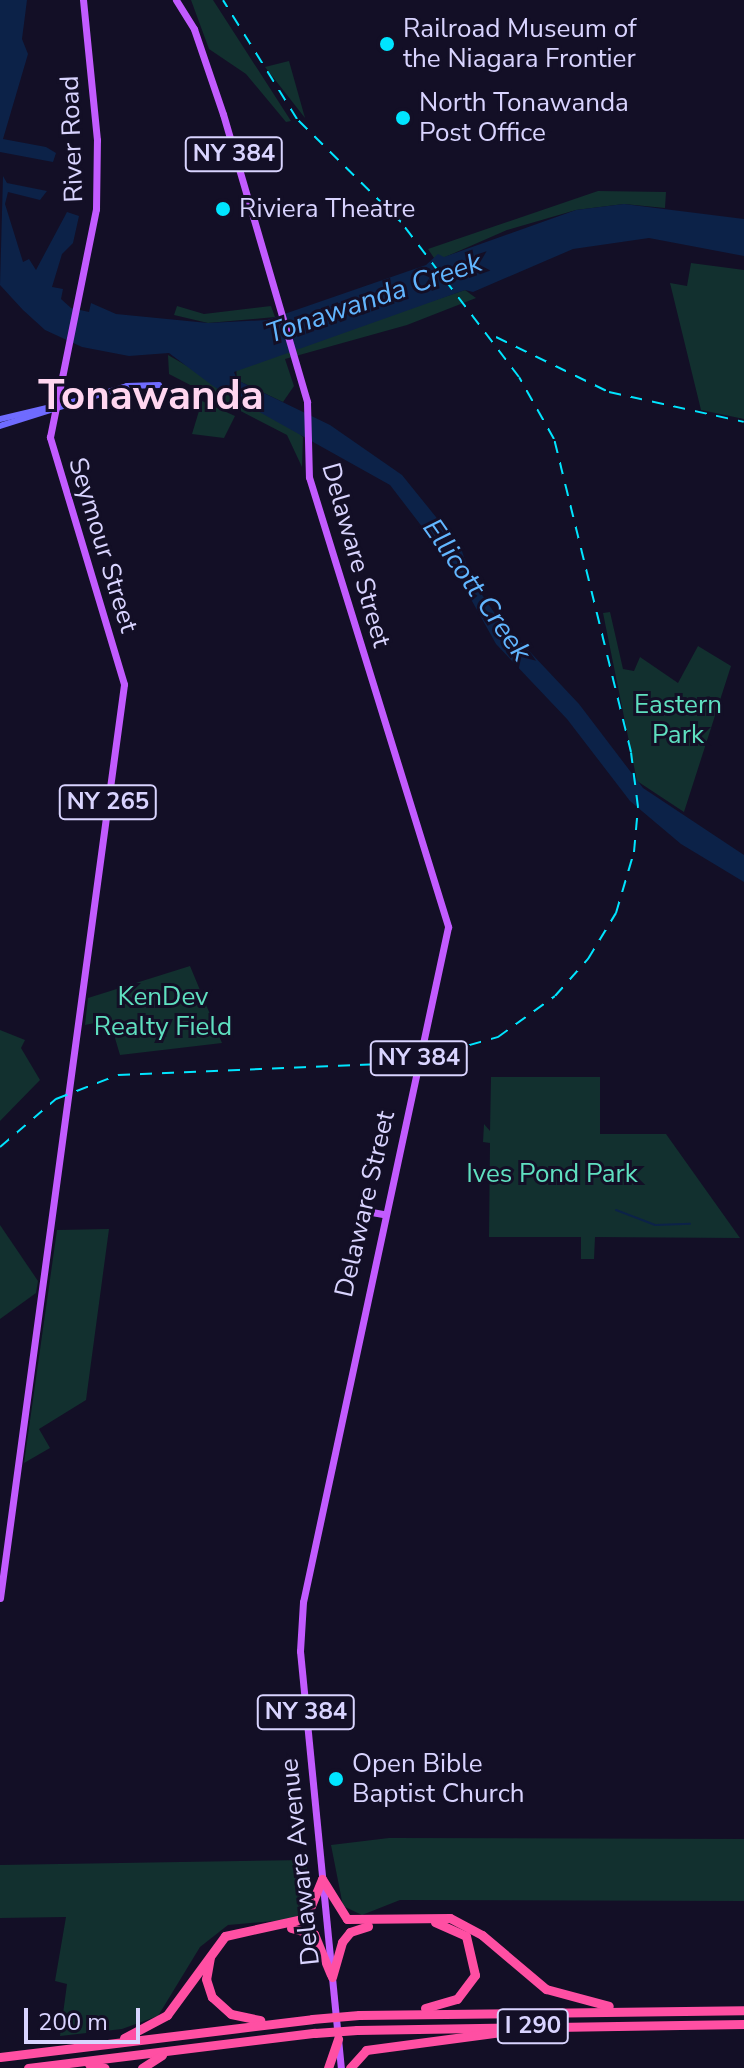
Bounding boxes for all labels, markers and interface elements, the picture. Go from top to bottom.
place label: Railroad Museum of the Niagara Frontier [403,13,637,74]
marker: Railroad Museum of the Niagara Frontier [378,35,396,53]
street label: River Road [54,75,90,203]
place label: North Tonawanda Post Office [419,87,629,148]
marker: North Tonawanda Post Office [394,109,412,127]
road number: NY 384 [184,134,284,174]
place label: Riviera Theatre [239,193,415,225]
marker: Riviera Theatre [214,200,232,218]
water label: Tonawanda Creek [262,245,486,351]
district label: Tonawanda [38,371,264,421]
street label: Seymour Street [62,454,144,636]
street label: Delaware Street [315,459,397,651]
water label: Ellicott Creek [416,512,538,668]
park label: Eastern Park [634,689,722,750]
road number: NY 265 [58,782,158,822]
park label: KenDev Realty Field [94,981,232,1042]
road number: NY 384 [369,1038,469,1078]
street label: Delaware Street [328,1108,402,1300]
park label: Ives Pond Park [466,1158,638,1190]
road number: NY 384 [256,1692,356,1732]
place label: Open Bible Baptist Church [352,1748,524,1810]
street label: Delaware Avenue [274,1757,326,1967]
marker: Open Bible Baptist Church [327,1770,345,1788]
scale bar [28,1992,144,2042]
text: 200 m [38,2006,108,2038]
road number: I 290 [495,2006,571,2046]

